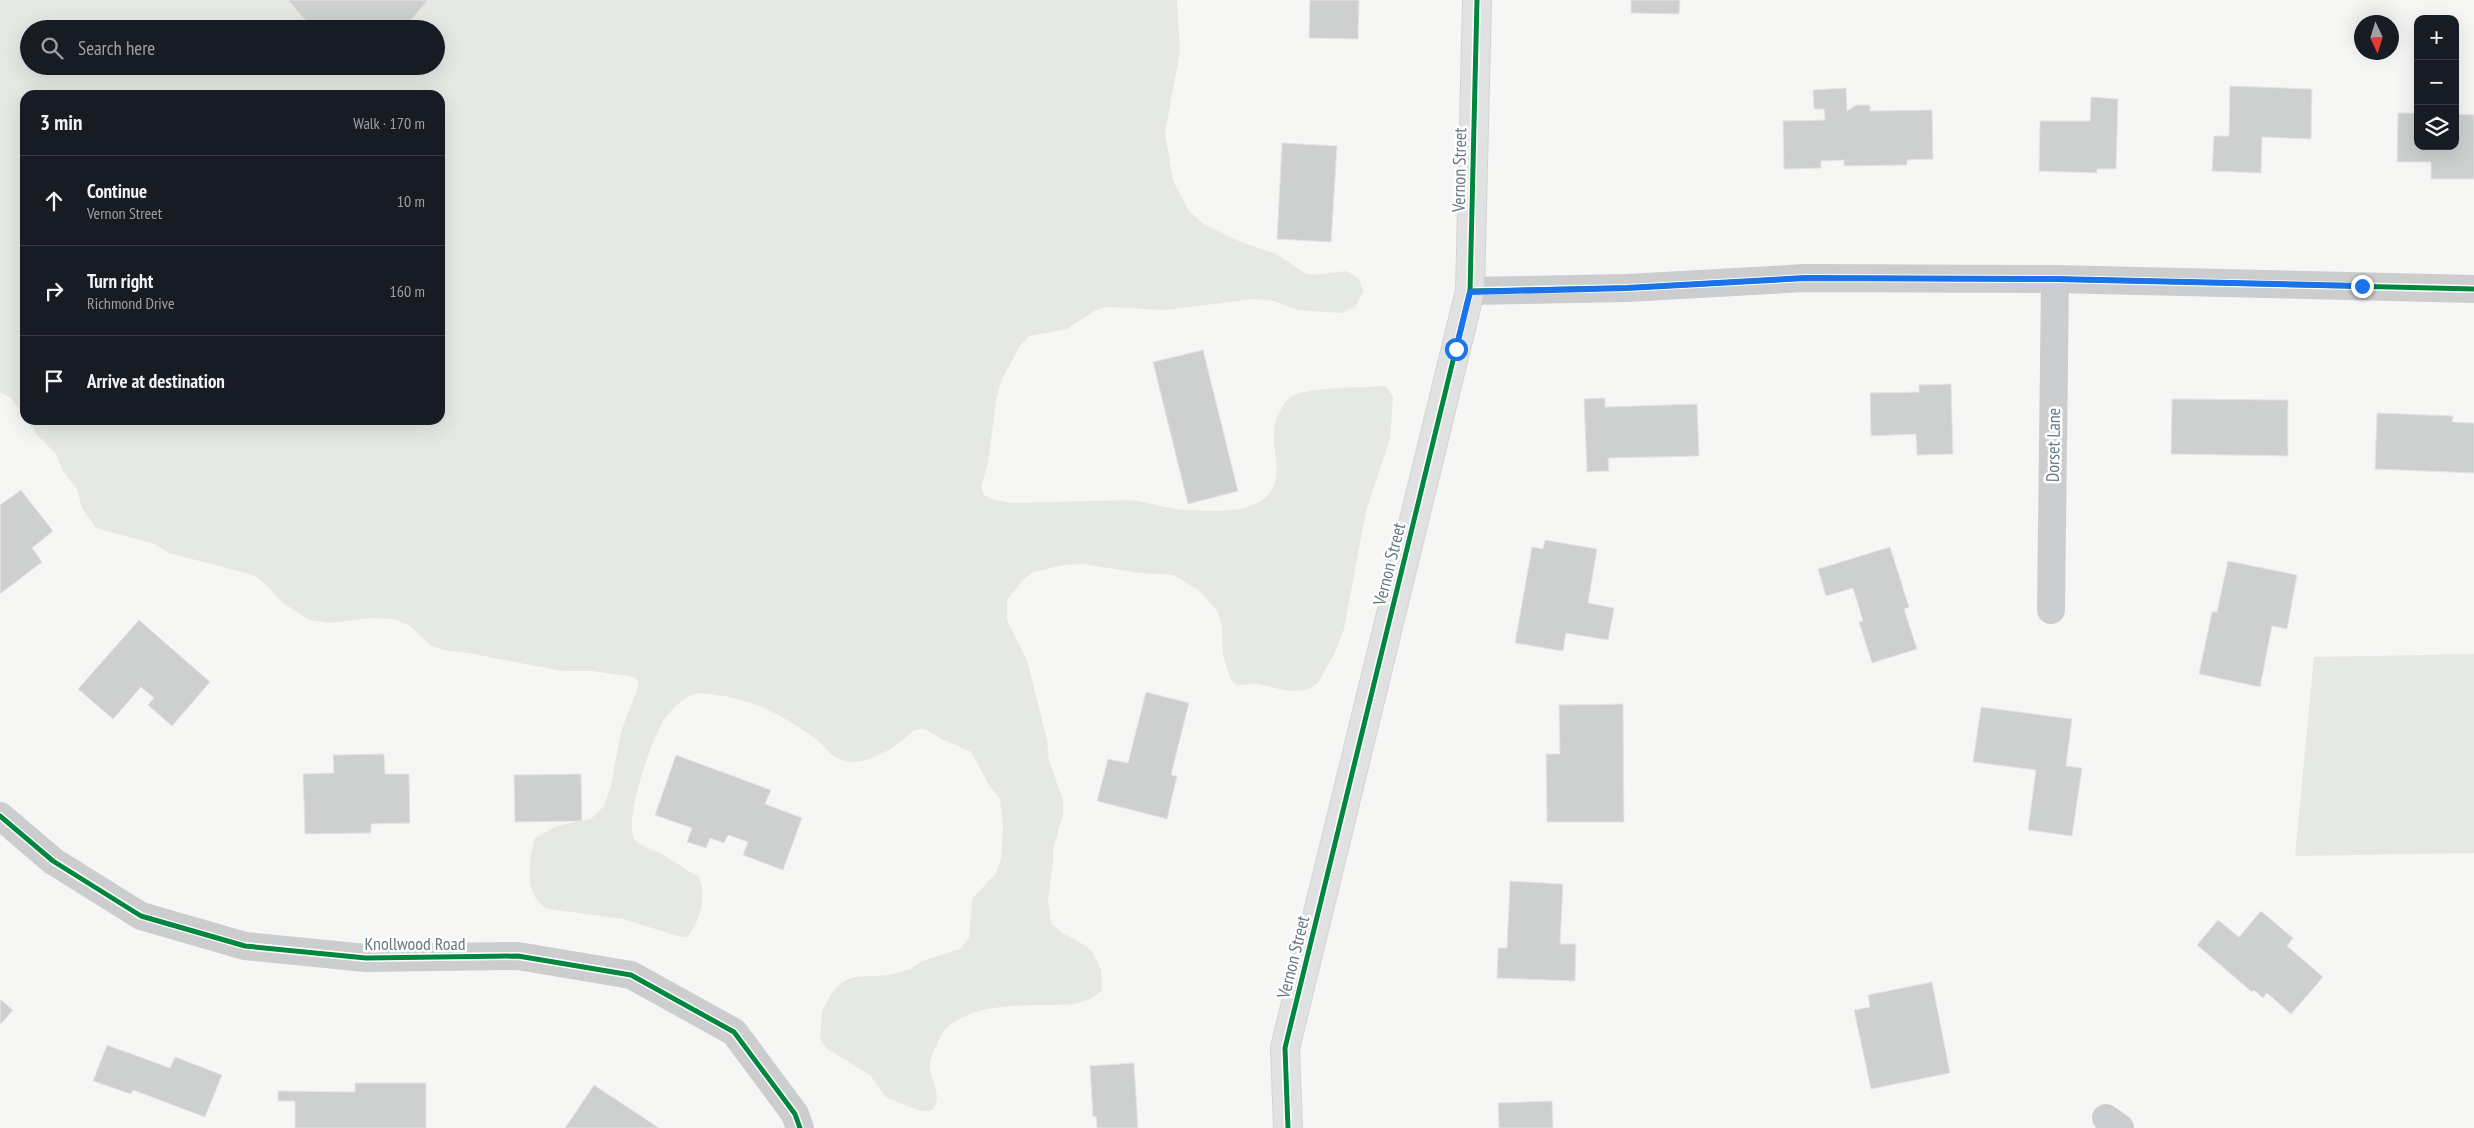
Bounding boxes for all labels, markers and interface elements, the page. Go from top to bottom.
north arrow [2354,15,2399,60]
map controls [2414,15,2459,150]
button: + [2414,15,2459,60]
search box [20,20,445,75]
icon: search [38,34,66,62]
text: Search here [78,36,155,60]
button: − [2414,60,2459,105]
button: layers [2414,105,2459,150]
text: 3 min [40,109,82,136]
text: Walk · 170 m [353,113,425,133]
street label: Vernon Street [1447,128,1471,213]
text: Continue [87,179,147,203]
icon: ahead [40,187,68,215]
text: 10 m [397,191,425,211]
text: Vernon Street [87,203,162,223]
text: Turn right [87,269,153,293]
route end [2351,275,2374,298]
icon: right [40,277,68,305]
text: 160 m [390,281,425,301]
text: Richmond Drive [87,293,175,313]
route start [1445,338,1468,361]
icon: arrive [40,367,68,395]
text: Arrive at destination [87,369,225,393]
street label: Dorset Lane [2041,408,2065,482]
street label: Vernon Street [1367,520,1410,609]
street label: Vernon Street [1271,913,1314,1002]
street label: Knollwood Road [365,932,465,955]

